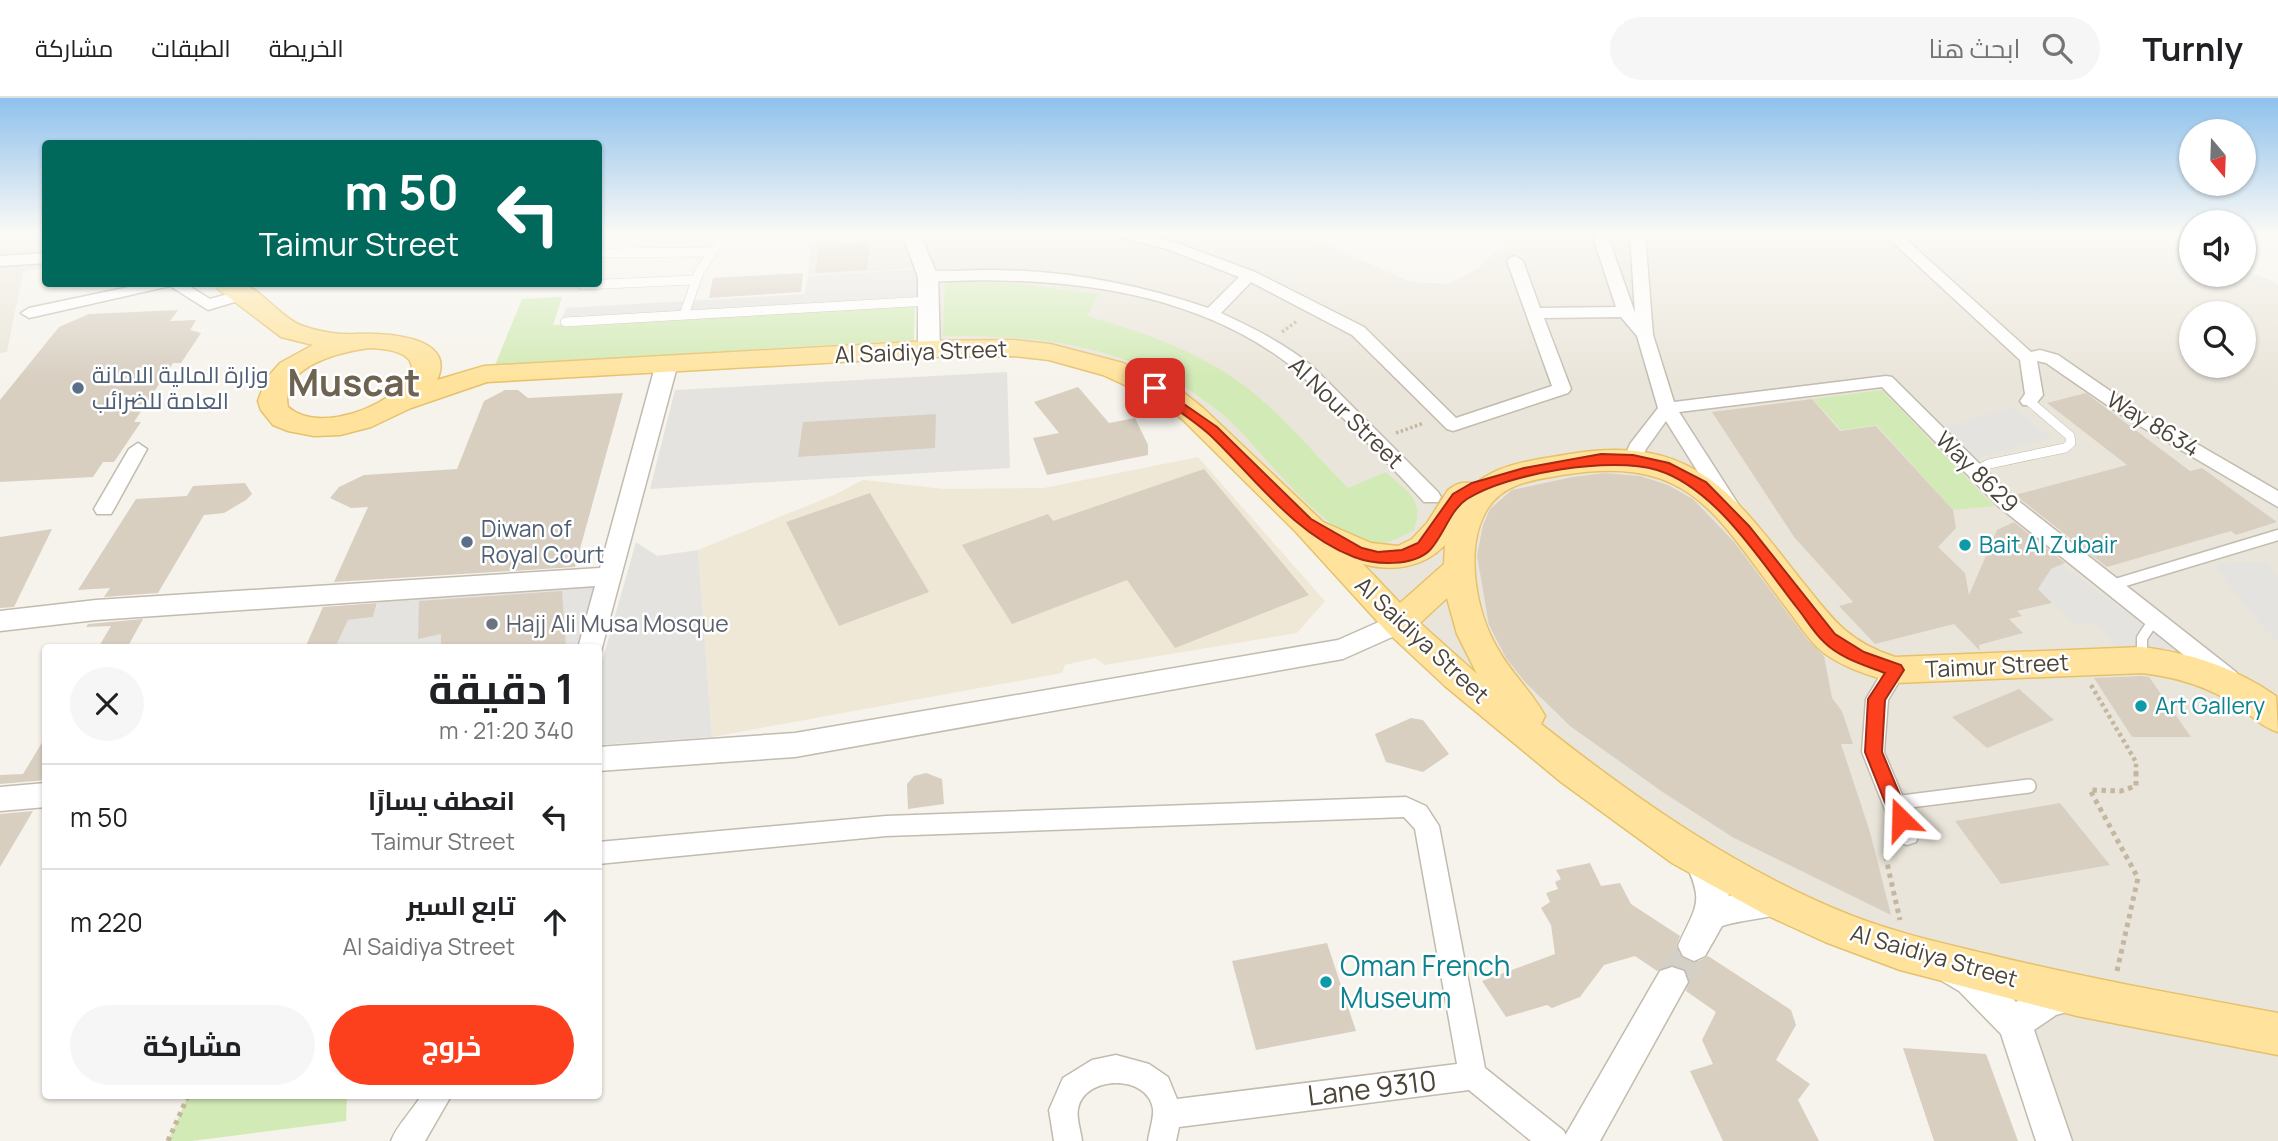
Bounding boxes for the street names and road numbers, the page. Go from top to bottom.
street label: Al Saidiya Street [834,332,1008,370]
street label: Al Nour Street [1282,349,1411,475]
street label: Way 8634 [2101,383,2206,463]
street label: Way 8629 [1929,424,2026,519]
street label: Al Saidiya Street [1349,569,1497,710]
street label: Taimur Street [1924,645,2070,685]
street label: Al Saidiya Street [1847,916,2022,994]
street label: Lane 9310 [1305,1060,1438,1114]

